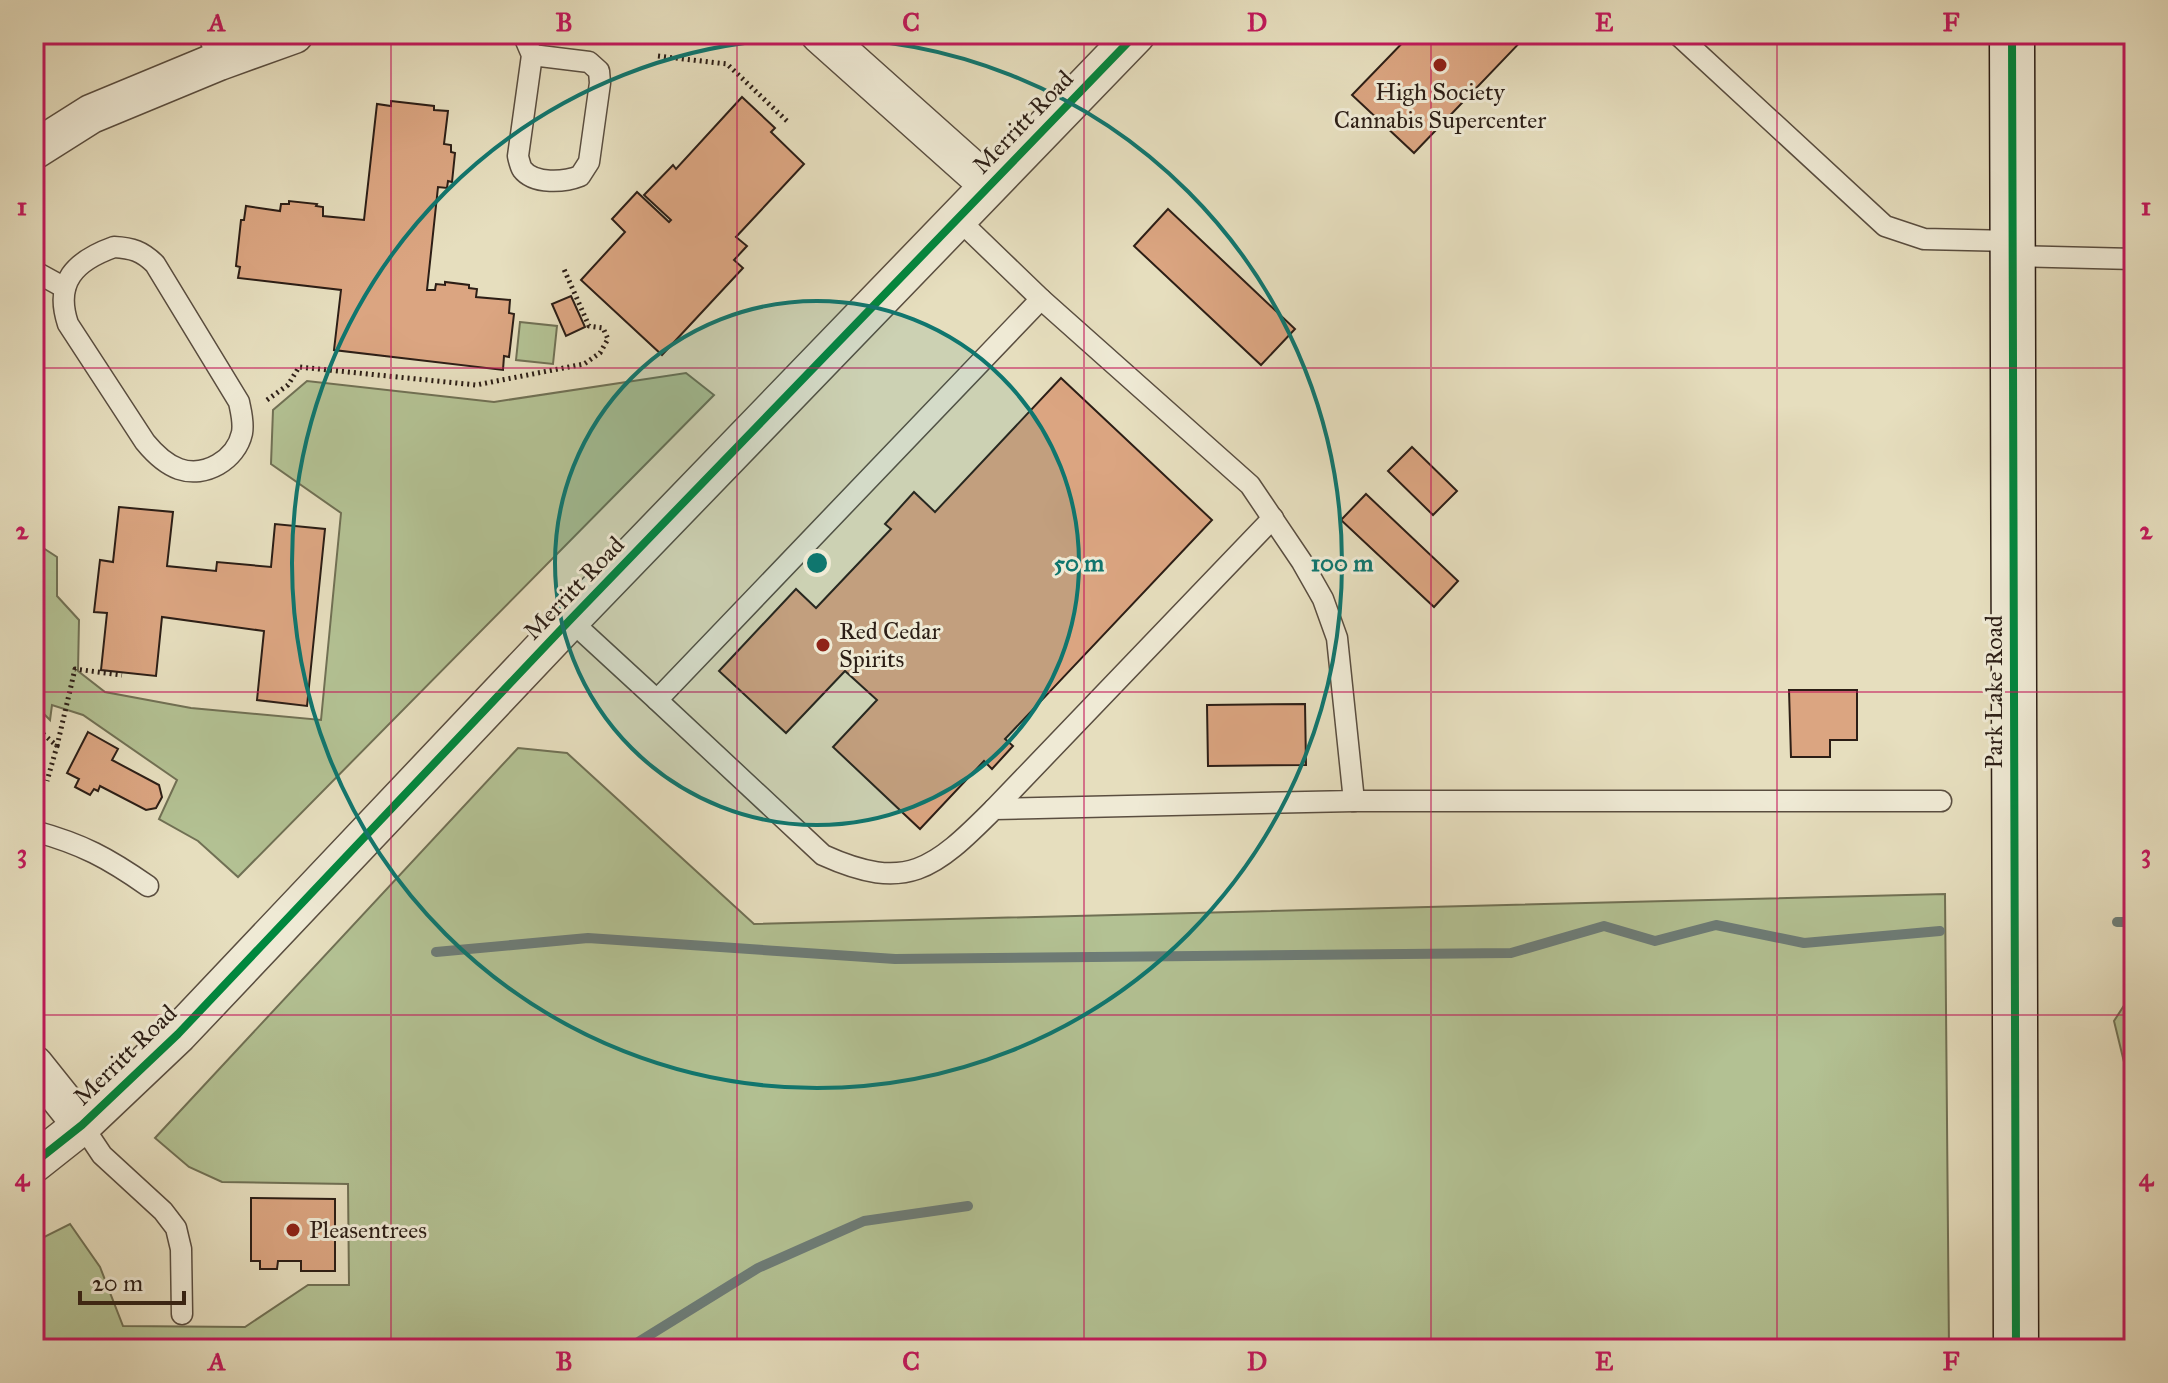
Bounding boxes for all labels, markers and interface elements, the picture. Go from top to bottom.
text: A [206,6,226,38]
text: B [555,6,573,38]
text: C [902,6,920,38]
text: D [1247,6,1267,38]
text: E [1595,6,1614,38]
text: F [1943,6,1960,38]
marker: High Society Cannabis Supercenter [1431,56,1449,74]
street label: Merritt Road [966,64,1080,180]
place label: High Society Cannabis Supercenter [1334,77,1546,135]
text: 1 [17,190,27,222]
text: 1 [2141,190,2151,222]
text: 2 [16,514,30,546]
text: 2 [2140,514,2154,546]
street label: Merritt Road [517,530,631,646]
text: 50 m [1054,548,1105,578]
text: 100 m [1311,548,1374,578]
centre of rings [803,549,831,577]
street label: Park Lake Road [1979,615,2009,769]
place label: Red Cedar Spirits [839,616,941,674]
marker: Red Cedar Spirits [814,636,832,654]
text: 3 [17,837,27,869]
text: 3 [2141,837,2151,869]
street label: Merritt Road [67,998,183,1112]
text: 4 [15,1161,31,1193]
text: 4 [2139,1161,2155,1193]
place label: Pleasentrees [309,1215,427,1245]
marker: Pleasentrees [284,1221,302,1239]
scale bar [80,1255,184,1305]
text: 20 m [92,1268,143,1298]
text: A [206,1345,226,1377]
text: B [555,1345,573,1377]
text: C [902,1345,920,1377]
text: D [1247,1345,1267,1377]
text: E [1595,1345,1614,1377]
text: F [1943,1345,1960,1377]

